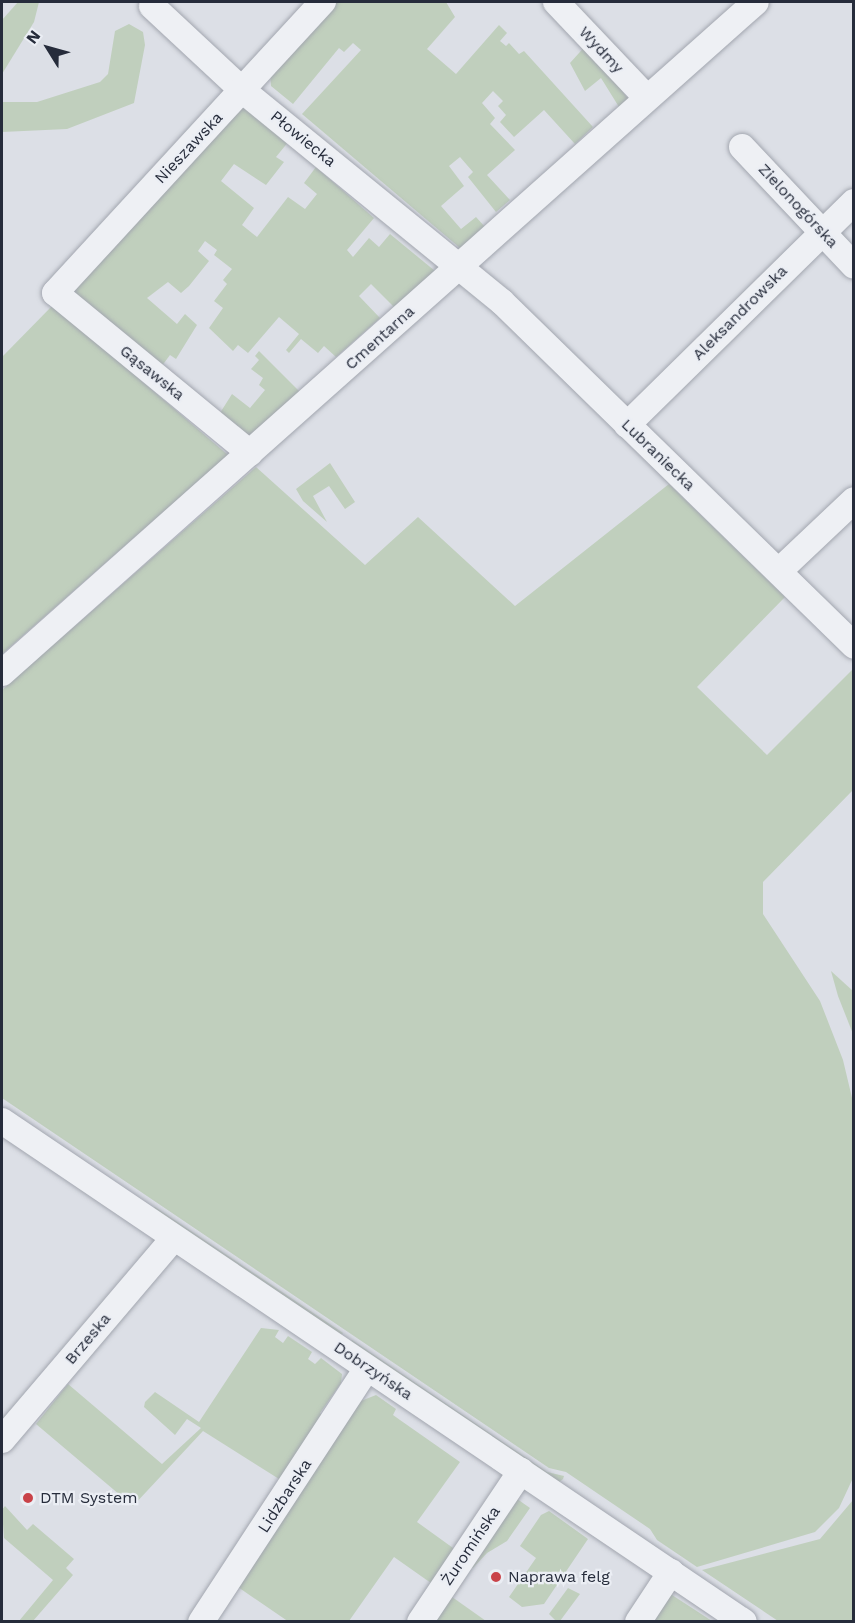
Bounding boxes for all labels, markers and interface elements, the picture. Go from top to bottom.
north arrow [18,18,78,78]
street label: Wydmy [575,23,627,77]
text: N [22,26,44,47]
street label: Płowiecka [266,107,340,171]
street label: Nieszawska [151,108,227,188]
street label: Zielonogórska [754,160,842,252]
street label: Aleksandrowska [689,262,791,364]
street label: Cmentarna [341,302,419,374]
street label: Gąsawska [116,341,188,405]
street label: Lubraniecka [617,415,699,495]
street label: Brzeska [61,1309,115,1369]
street label: Dobrzyńska [330,1338,416,1404]
street label: Lidzbarska [254,1456,316,1536]
place label: DTM System [40,1488,137,1508]
marker: DTM System [21,1491,35,1505]
street label: Żuromińska [438,1503,504,1589]
place label: Naprawa felg [508,1567,610,1587]
marker: Naprawa felg [489,1570,503,1584]

